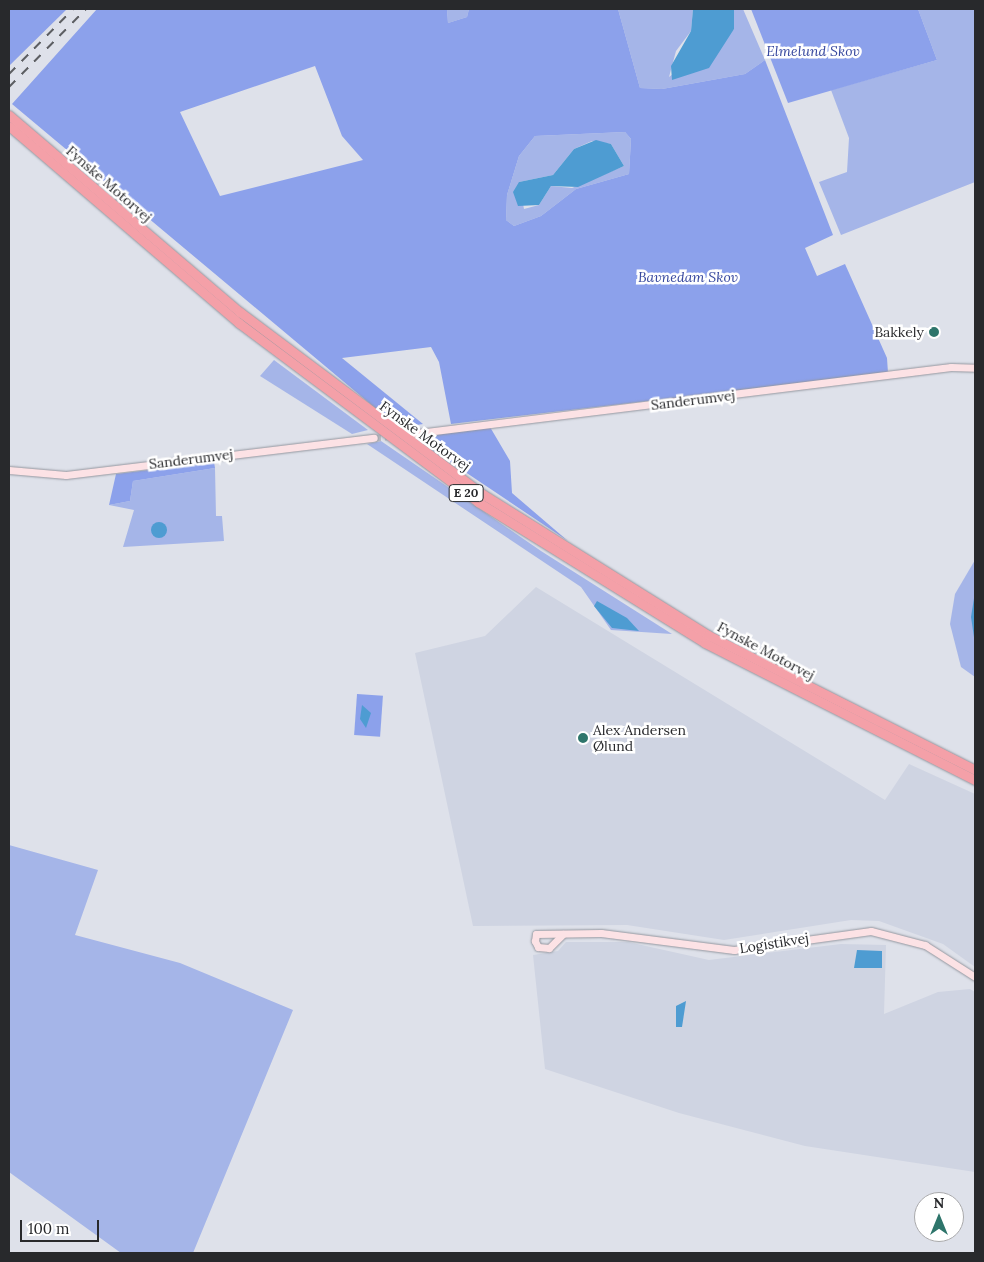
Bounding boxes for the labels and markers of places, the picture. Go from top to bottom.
place label: Bakkely [874,324,924,340]
marker: Bakkely [928,326,940,338]
place label: Alex Andersen Ølund [593,722,686,754]
marker: Alex Andersen Ølund [577,732,589,744]

